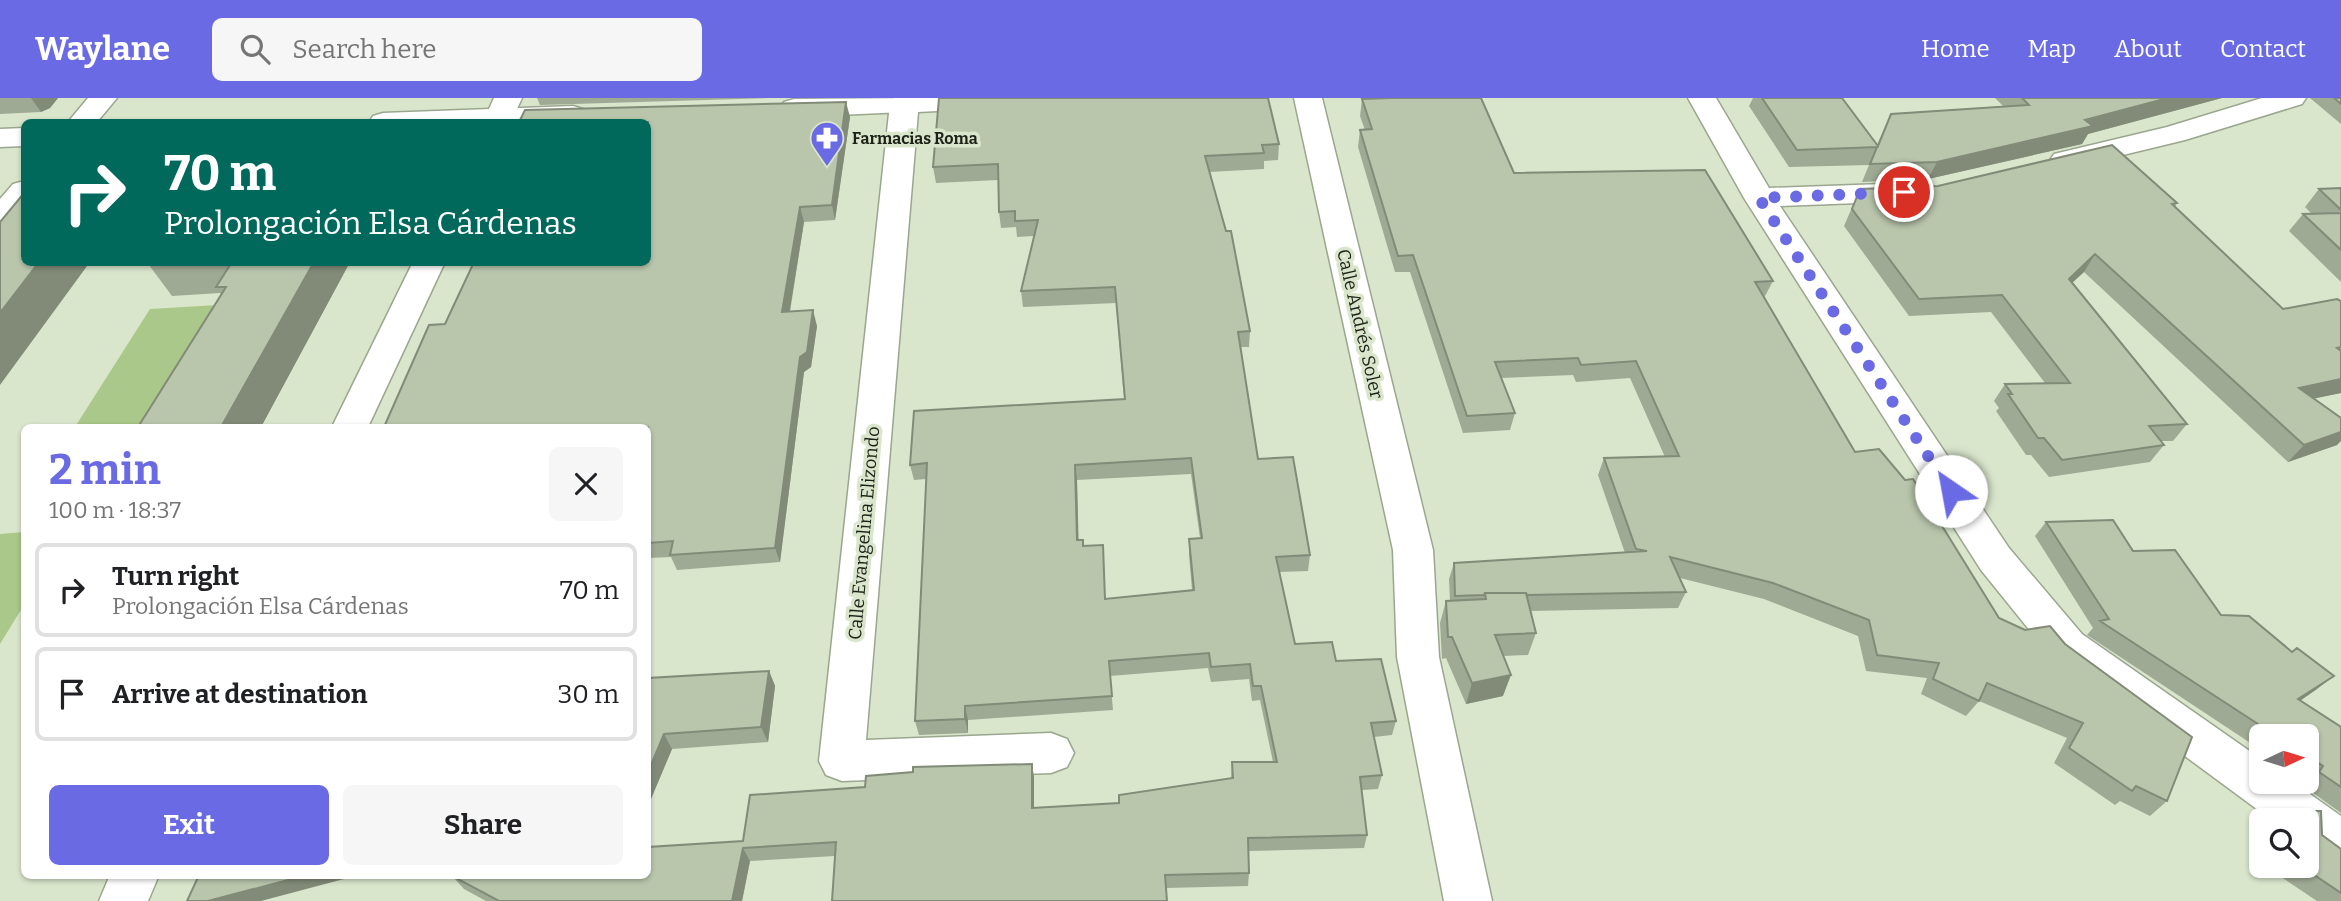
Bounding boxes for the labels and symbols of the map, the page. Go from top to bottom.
pharmacy icon: Farmacias Roma [808,119,846,168]
place label: Farmacias Roma [852,129,978,148]
pin [1874,162,1934,222]
street label: Calle Andrés Soler [1332,247,1388,401]
street label: Calle Evangelina Elizondo [844,425,884,641]
position arrow [1914,454,1988,528]
north arrow [2249,724,2319,794]

